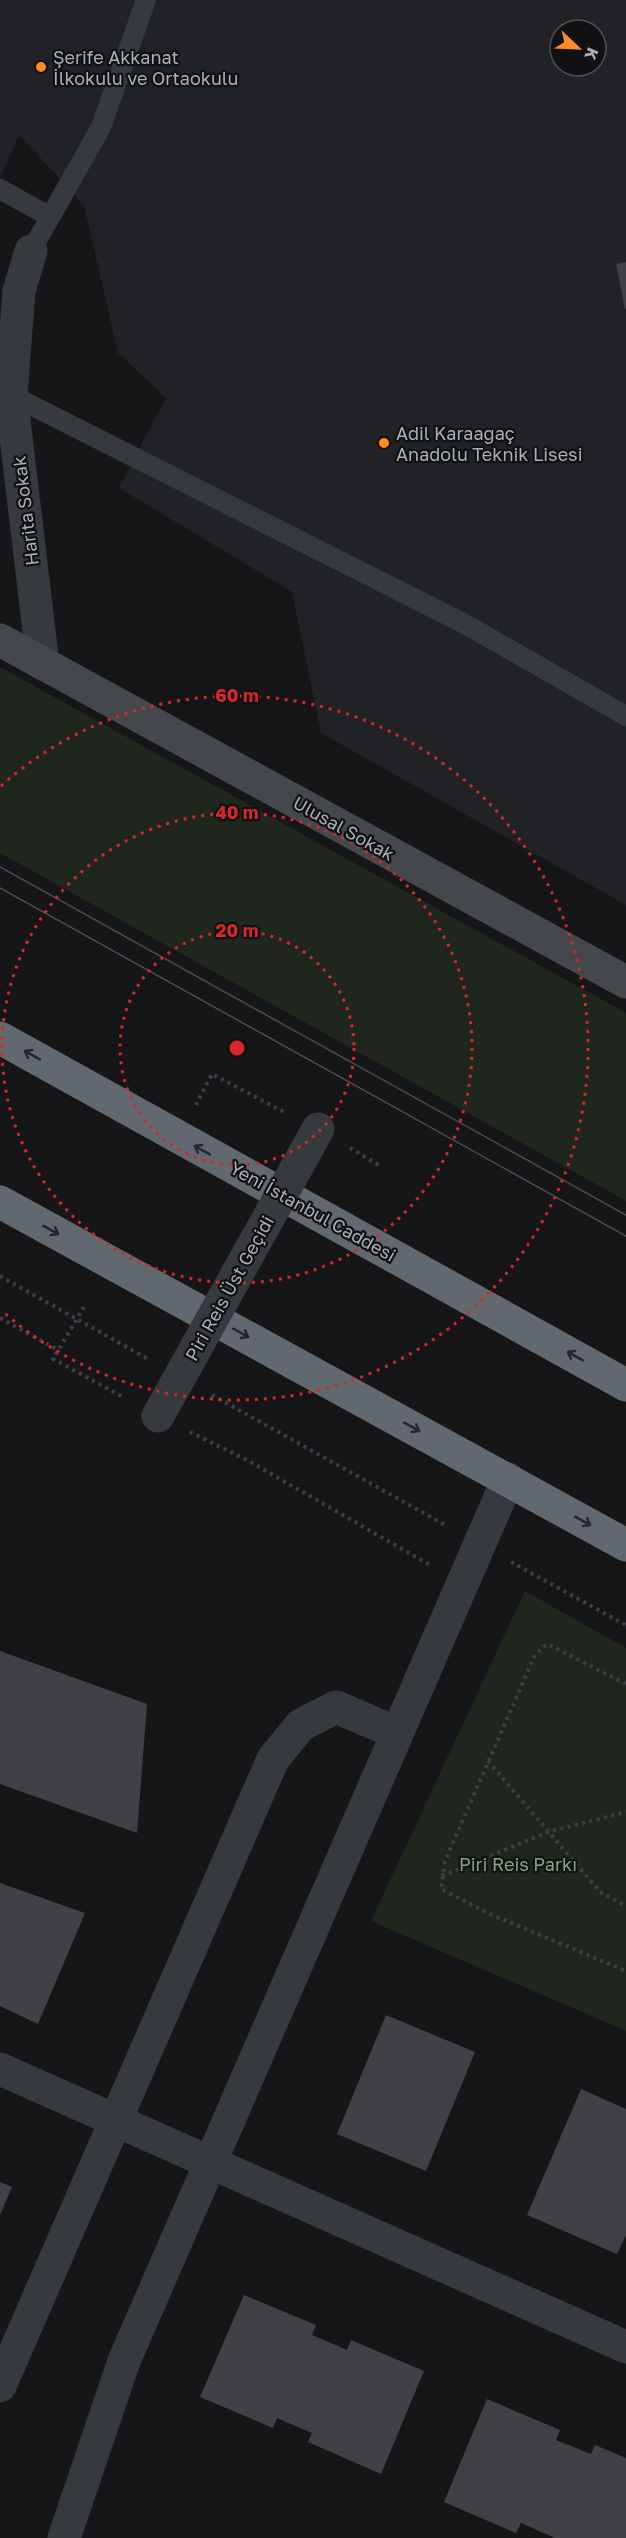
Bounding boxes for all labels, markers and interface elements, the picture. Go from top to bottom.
north arrow [548,18,608,78]
text: K [580,45,603,63]
place label: Şerife Akkanat İlkokulu ve Ortaokulu [53,46,238,89]
marker: Şerife Akkanat İlkokulu ve Ortaokulu [34,60,48,74]
place label: Adil Karaağaç Anadolu Teknik Lisesi [396,422,582,465]
marker: Adil Karaağaç Anadolu Teknik Lisesi [377,436,391,450]
street label: Harita Sokak [7,455,43,567]
text: 60 m [215,684,259,706]
street label: Ulusal Sokak [290,791,398,865]
text: 40 m [215,801,259,823]
text: 20 m [216,919,258,941]
centre of rings [227,1038,247,1058]
one-way arrow [23,1049,41,1060]
one-way arrow [194,1144,211,1156]
street label: Yeni İstanbul Caddesi [226,1156,400,1266]
street label: Piri Reis Üst Geçidi [180,1212,278,1364]
one-way arrow [42,1225,60,1236]
one-way arrow [232,1327,249,1339]
one-way arrow [567,1350,584,1362]
one-way arrow [403,1421,420,1433]
one-way arrow [574,1515,591,1527]
park label: Piri Reis Parkı [459,1853,577,1875]

